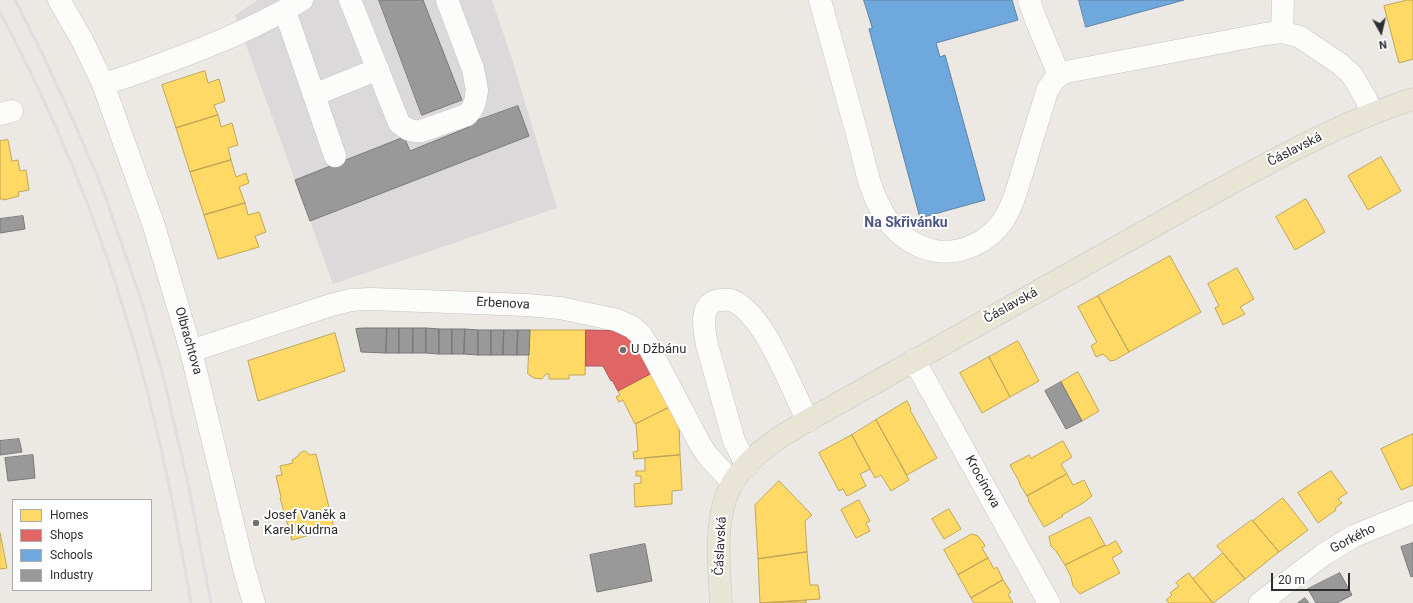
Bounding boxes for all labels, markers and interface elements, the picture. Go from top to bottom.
north arrow [1361,12,1401,52]
text: N [1378,37,1387,51]
street label: Čáslavská [1265,130,1325,170]
district label: Na Skřivánku [864,215,948,231]
street label: Čáslavská [981,285,1041,327]
street label: Erbenova [476,295,530,313]
street label: Olbrachtova [171,306,205,376]
place label: U Džbánu [631,342,686,358]
marker: U Džbánu [618,345,628,355]
street label: Krocínova [961,453,1003,511]
legend [12,499,152,591]
text: Homes [50,508,88,522]
place label: Josef Vaněk a Karel Kudrna [264,508,346,539]
street label: Čáslavská [712,516,730,576]
marker: Josef Vaněk a Karel Kudrna [251,518,261,528]
street label: Gorkého [1328,521,1378,557]
text: Shops [50,528,84,542]
text: Schools [50,548,93,562]
scale bar [1273,565,1352,591]
text: Industry [50,568,93,582]
text: 20 m [1278,573,1305,587]

